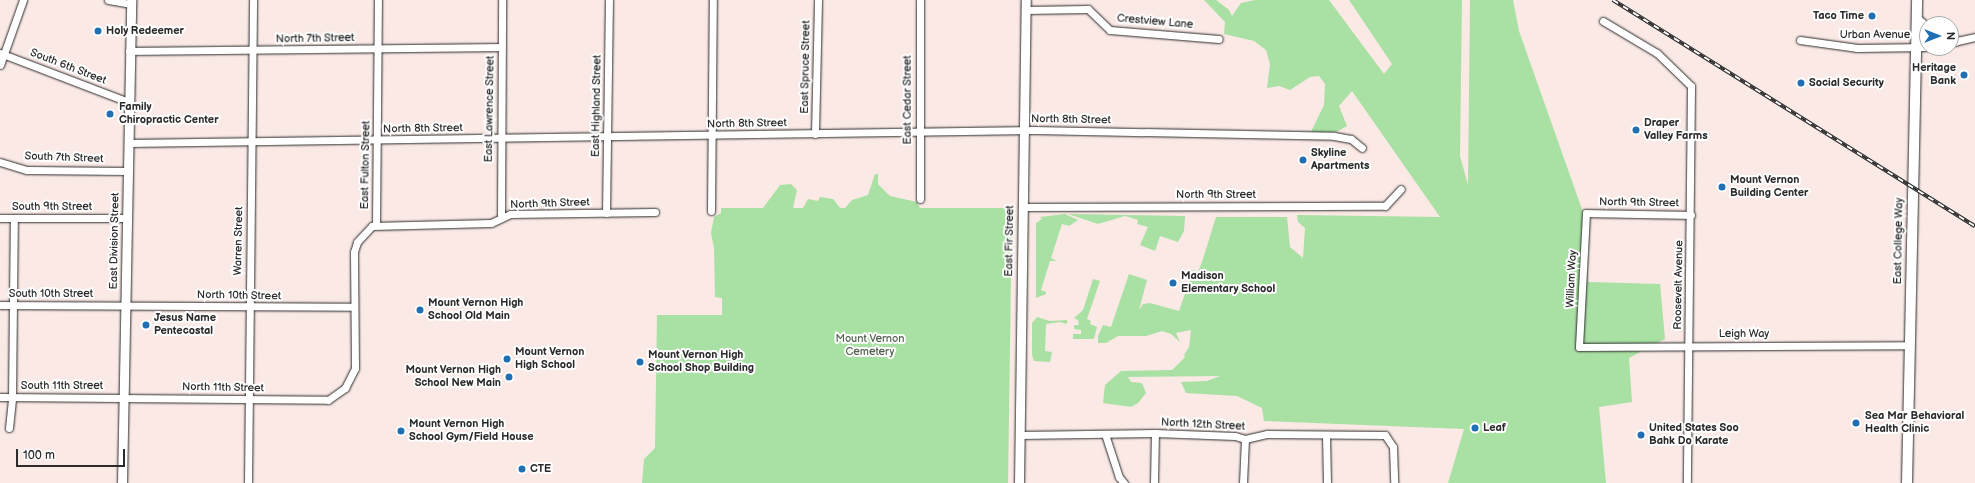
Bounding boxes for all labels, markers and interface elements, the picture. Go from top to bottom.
place label: Taco Time [1813,9,1864,23]
marker: Taco Time [1867,11,1877,21]
street label: Crestview Lane [1116,12,1194,32]
north arrow [1919,16,1959,56]
street label: East Spruce Street [799,20,813,114]
place label: Holy Redeemer [106,24,184,38]
marker: Holy Redeemer [93,26,103,36]
street label: Urban Avenue [1840,28,1910,42]
street label: North 7th Street [275,32,355,46]
text: N [1944,32,1957,40]
street label: South 6th Street [28,46,108,88]
street label: East Lawrence Street [482,55,498,163]
street label: East Highland Street [590,55,604,157]
street label: East Cedar Street [901,55,915,145]
place label: Heritage Bank [1912,62,1956,88]
marker: Heritage Bank [1959,70,1969,80]
place label: Social Security [1809,76,1884,90]
marker: Social Security [1796,78,1806,88]
place label: Family Chiropractic Center [119,101,219,127]
marker: Family Chiropractic Center [104,108,116,120]
street label: North 8th Street [1031,113,1111,127]
street label: North 8th Street [707,117,787,131]
place label: Draper Valley Farms [1644,117,1708,143]
street label: East Fulton Street [359,120,373,210]
street label: North 8th Street [383,122,463,136]
marker: Draper Valley Farms [1631,125,1641,135]
place label: Skyline Apartments [1311,147,1369,173]
street label: South 7th Street [24,150,104,166]
marker: Skyline Apartments [1298,155,1308,165]
place label: Mount Vernon Building Center [1730,174,1808,200]
marker: Mount Vernon Building Center [1717,182,1727,192]
street label: North 9th Street [1176,188,1256,202]
street label: East Division Street [108,192,122,290]
street label: North 9th Street [510,196,590,212]
street label: North 9th Street [1599,196,1679,210]
street label: East College Way [1892,197,1906,285]
street label: South 9th Street [12,200,92,214]
street label: East Fir Street [1003,205,1017,277]
street label: Warren Street [232,206,246,276]
street label: Roosevelt Avenue [1672,240,1686,330]
street label: William Way [1564,249,1580,309]
place label: Madison Elementary School [1181,270,1276,296]
marker: Madison Elementary School [1168,278,1178,288]
street label: South 10th Street [9,287,93,301]
street label: North 10th Street [197,289,281,303]
place label: Mount Vernon High School Old Main [428,297,524,323]
marker: Mount Vernon High School Old Main [415,305,425,315]
place label: Jesus Name Pentecostal [154,312,216,338]
marker: Jesus Name Pentecostal [141,320,151,330]
street label: Leigh Way [1718,327,1770,341]
park label: Mount Vernon Cemetery [835,333,905,359]
place label: Mount Vernon High School [515,346,585,372]
place label: Mount Vernon High School Shop Building [648,349,754,375]
marker: Mount Vernon High School [502,354,512,364]
marker: Mount Vernon High School Shop Building [635,357,645,367]
place label: Mount Vernon High School New Main [405,364,501,390]
marker: Mount Vernon High School New Main [504,372,514,382]
street label: South 11th Street [21,379,103,393]
street label: North 11th Street [182,381,264,395]
place label: Sea Mar Behavioral Health Clinic [1865,410,1964,436]
street label: North 12th Street [1160,416,1246,434]
marker: Sea Mar Behavioral Health Clinic [1850,417,1862,429]
place label: Mount Vernon High School Gym/Field House [409,418,534,444]
place label: Leaf [1483,421,1506,435]
place label: United States Soo Bahk Do Karate [1649,422,1739,448]
marker: Leaf [1470,423,1480,433]
marker: Mount Vernon High School Gym/Field House [396,426,406,436]
marker: United States Soo Bahk Do Karate [1636,430,1646,440]
scale bar [18,441,127,467]
text: 100 m [23,448,55,463]
place label: CTE [530,462,551,476]
marker: CTE [517,464,527,474]

